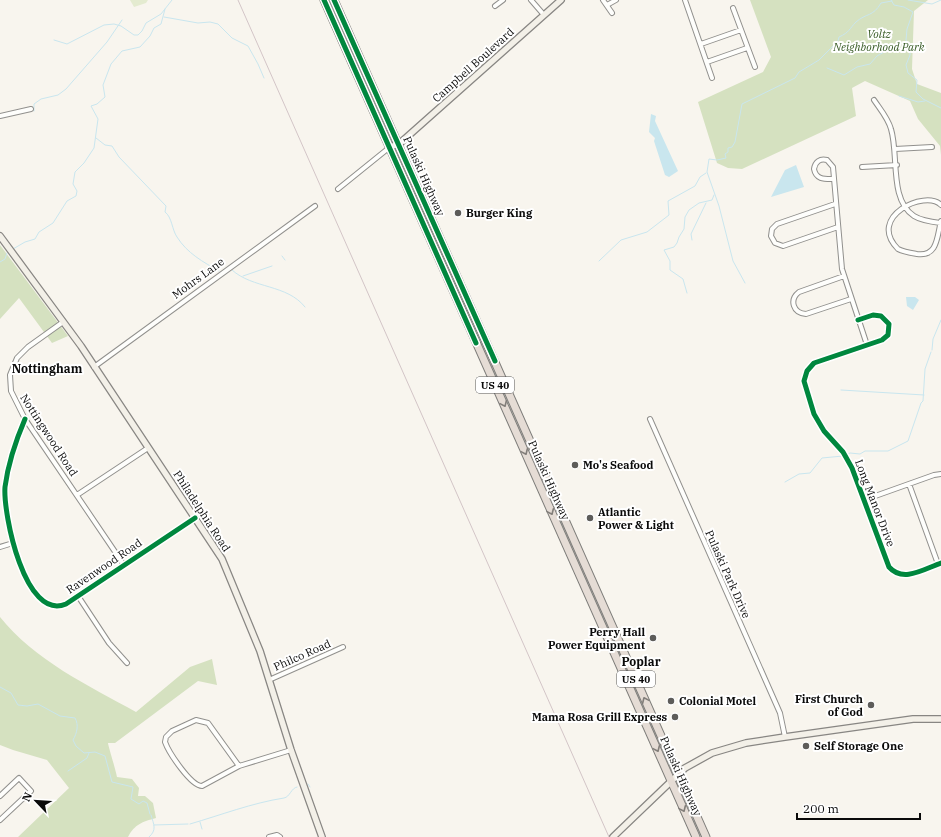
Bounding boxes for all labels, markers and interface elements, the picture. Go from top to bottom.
street label: Campbell Boulevard [429,25,517,105]
park label: Voltz Neighborhood Park [832,27,925,54]
street label: Pulaski Highway [400,134,448,218]
place label: Burger King [466,206,533,220]
marker: Burger King [453,208,463,218]
street label: Mohrs Lane [169,254,227,302]
district label: Nottingham [12,361,83,376]
road number: US 40 [476,377,514,393]
street label: Nottingwood Road [17,391,81,479]
one-way arrow [499,401,507,408]
street label: Pulaski Highway [525,438,573,522]
one-way arrow [520,448,528,455]
street label: Long Manor Drive [852,457,898,549]
place label: Mo's Seafood [583,458,654,472]
marker: Mo's Seafood [570,460,580,470]
street label: Philadelphia Road [170,468,234,555]
place label: Atlantic Power & Light [598,505,674,532]
one-way arrow [547,508,555,515]
marker: Atlantic Power & Light [585,513,595,523]
street label: Pulaski Park Drive [702,528,754,620]
street label: Ravenwood Road [63,535,145,597]
place label: Perry Hall Power Equipment [548,625,645,652]
marker: Perry Hall Power Equipment [648,633,658,643]
street label: Philco Road [271,636,333,674]
district label: Poplar [621,654,661,669]
road number: US 40 [617,671,655,687]
place label: First Church of God [795,692,863,719]
place label: Colonial Motel [679,694,757,708]
one-way arrow [642,696,650,704]
marker: Colonial Motel [666,696,676,706]
marker: First Church of God [866,700,876,710]
place label: Mama Rosa Grill Express [532,710,667,724]
marker: Mama Rosa Grill Express [670,712,680,722]
street label: Pulaski Highway [657,734,705,818]
place label: Self Storage One [814,739,903,753]
marker: Self Storage One [801,741,811,751]
one-way arrow [652,745,660,753]
north arrow [16,781,56,821]
text: N [19,790,35,804]
scale bar [797,795,920,821]
text: 200 m [803,801,839,816]
one-way arrow [678,804,686,812]

